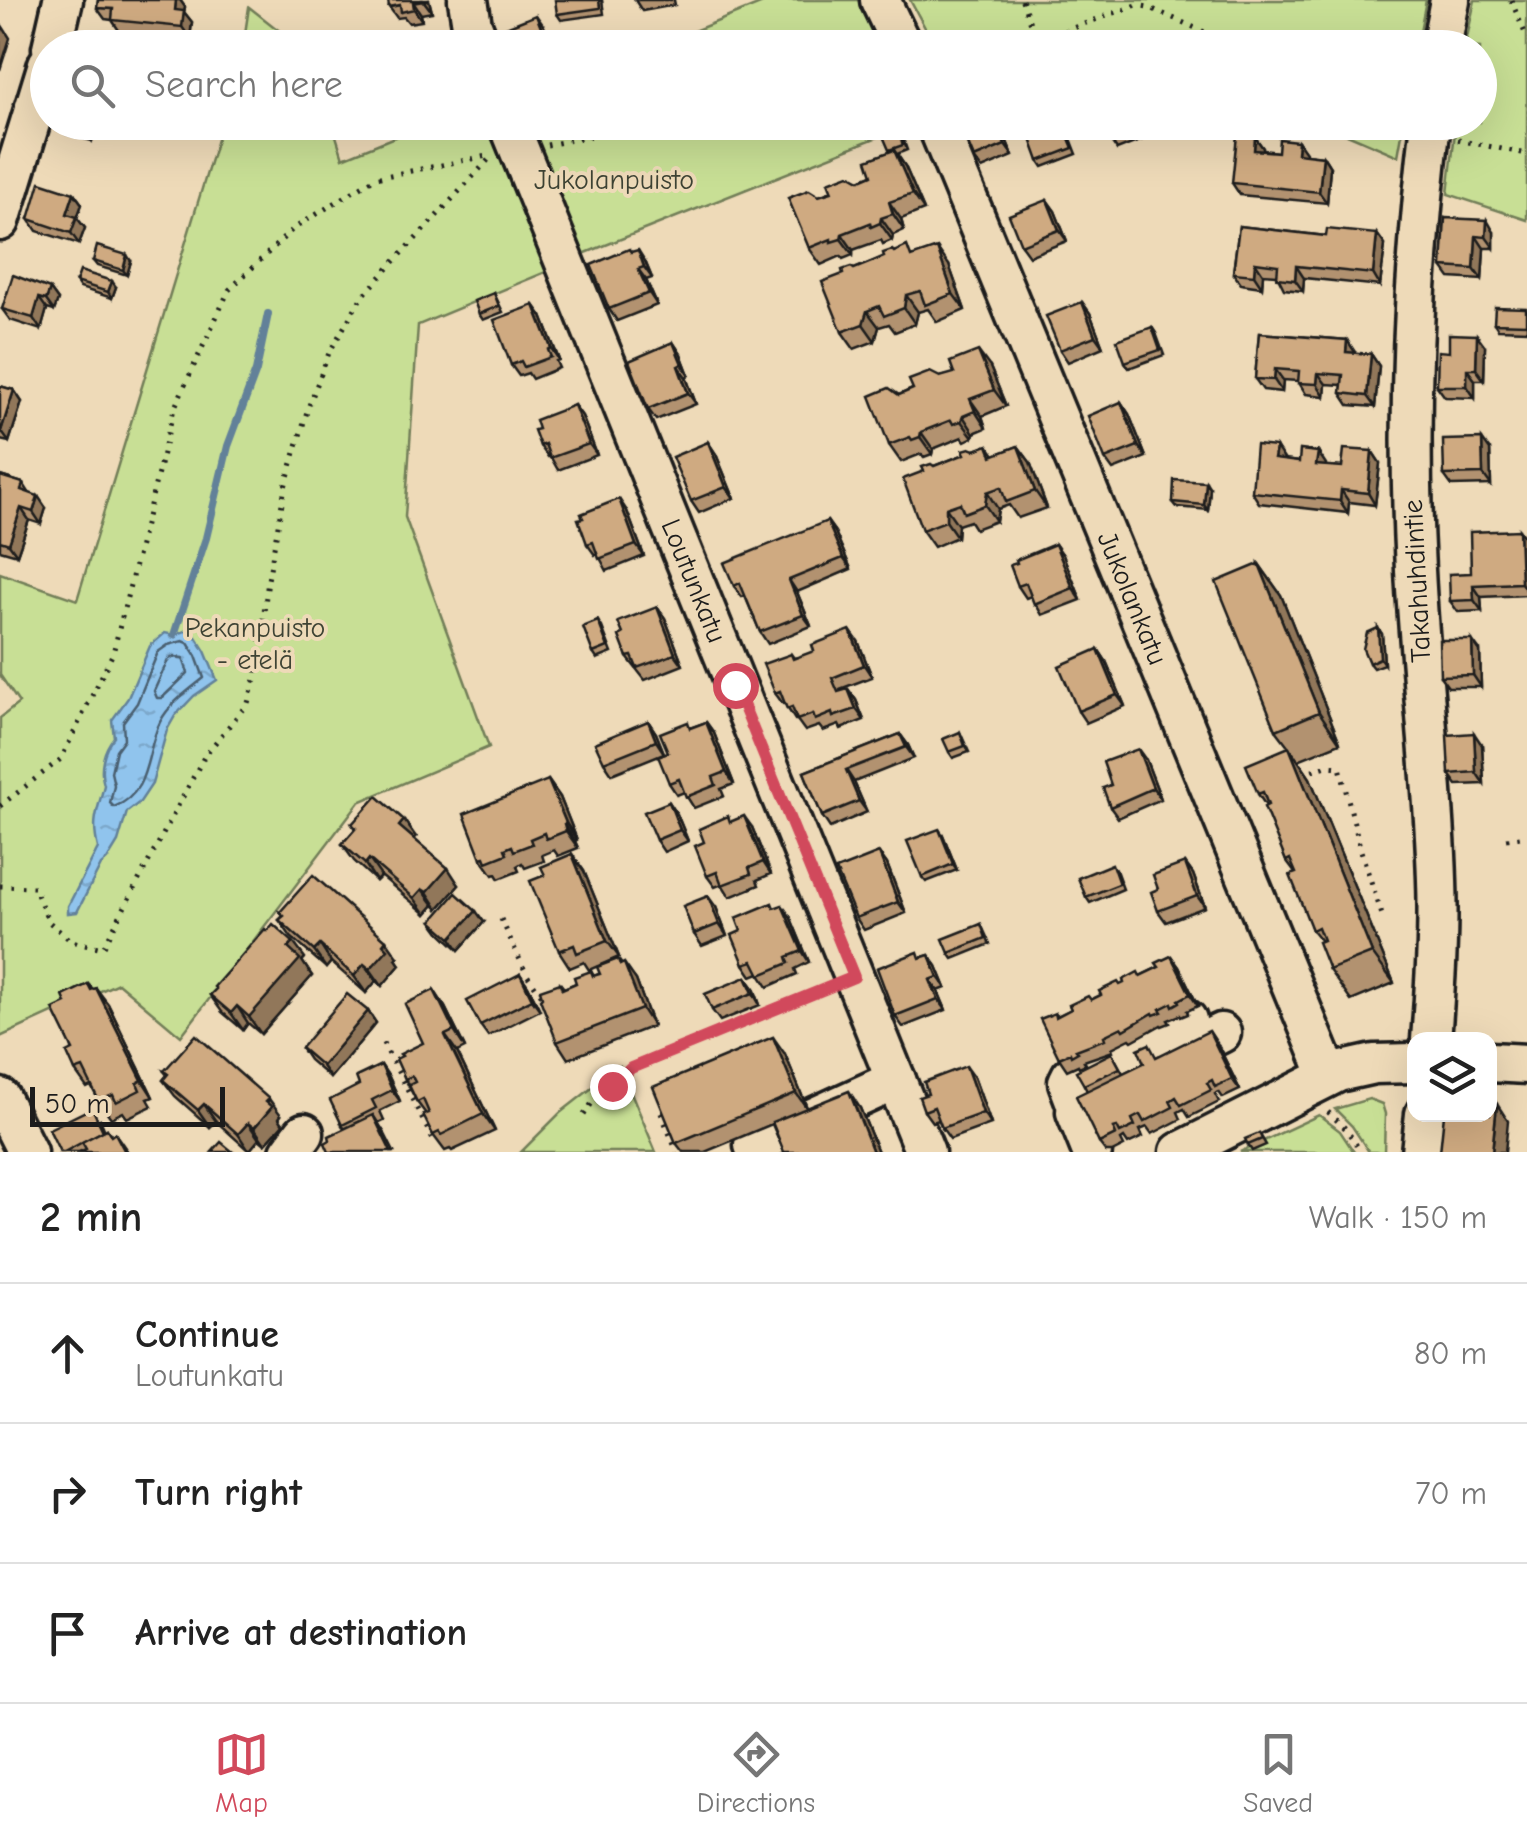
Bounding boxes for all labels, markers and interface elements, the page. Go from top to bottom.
search box [30,30,1497,140]
icon: search [65,58,120,113]
text: Search here [145,63,343,107]
park label: Jukolanpuisto [534,164,694,196]
street label: Takahuhdintie [1397,499,1437,663]
street label: Loutunkatu [654,514,733,647]
street label: Jukolankatu [1091,527,1174,669]
park label: Pekanpuisto - etelä [185,612,325,676]
route start [713,663,759,709]
map controls [1407,1032,1497,1122]
button: layers [1407,1032,1497,1122]
route end [590,1064,636,1110]
scale bar [30,1082,225,1126]
text: 50 m [45,1088,110,1120]
text: 2 min [40,1193,142,1242]
text: Walk · 150 m [1309,1199,1487,1236]
text: Continue [135,1313,279,1357]
icon: ahead [40,1326,95,1381]
text: 80 m [1414,1335,1487,1372]
text: Loutunkatu [135,1357,284,1394]
icon: right [40,1466,95,1521]
text: Turn right [135,1471,302,1515]
text: 70 m [1415,1475,1487,1512]
icon: arrive [40,1606,95,1661]
text: Arrive at destination [135,1611,467,1655]
tab: Map [214,1727,269,1819]
tab: Directions [697,1727,815,1819]
tab: Saved [1243,1727,1313,1819]

